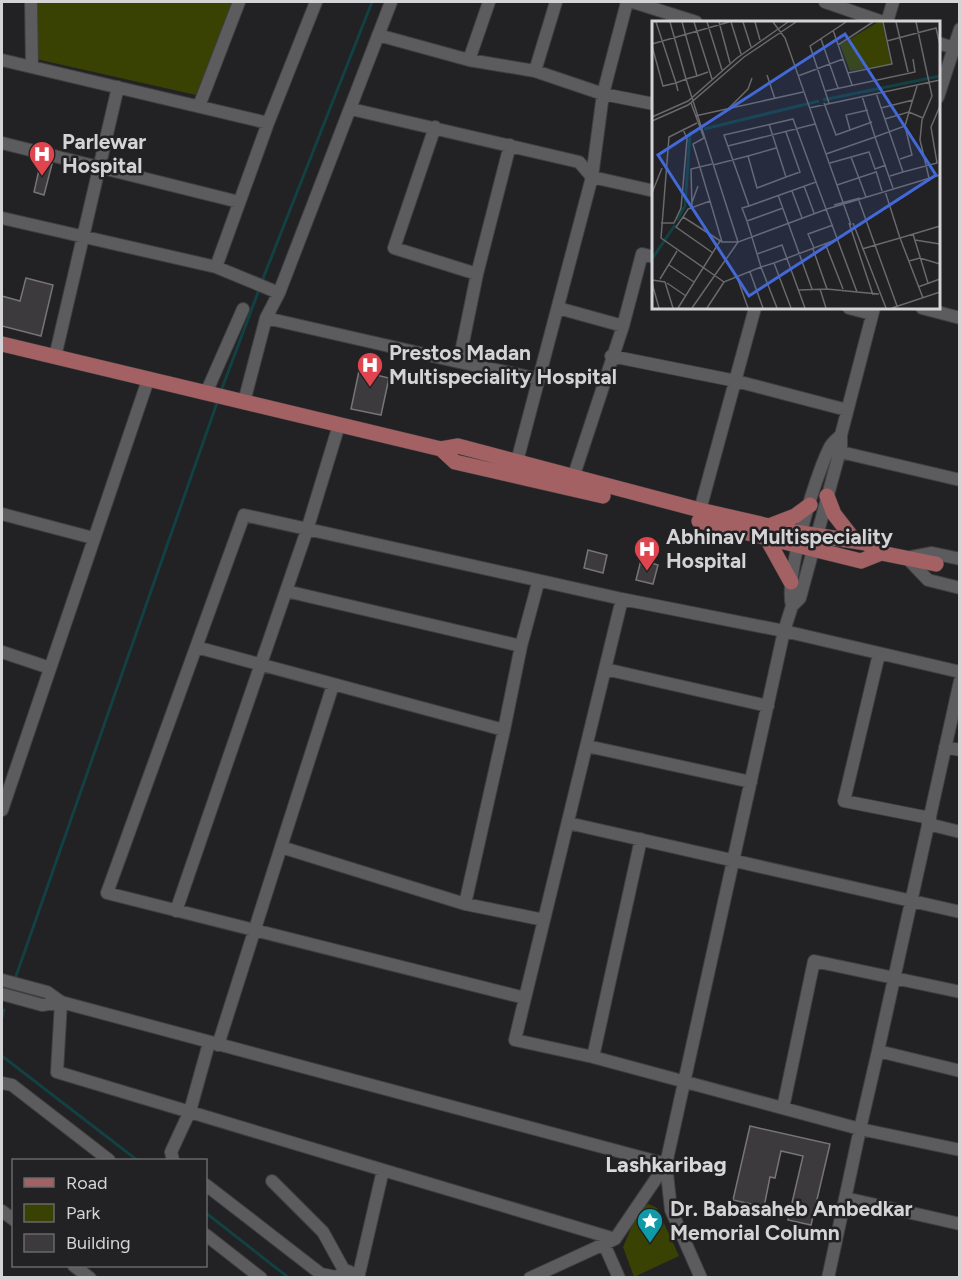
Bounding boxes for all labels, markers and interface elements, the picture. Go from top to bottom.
inset map [652,21,940,309]
place label: Parlewar Hospital [62,129,146,178]
hospital icon: Parlewar Hospital [27,139,57,177]
place label: Prestos Madan Multispeciality Hospital [389,340,617,389]
hospital icon: Prestos Madan Multispeciality Hospital [355,350,385,388]
place label: Abhinav Multispeciality Hospital [666,524,894,573]
hospital icon: Abhinav Multispeciality Hospital [632,534,662,572]
district label: Lashkaribag [605,1151,727,1178]
legend [12,1159,207,1267]
text: Road [66,1172,107,1194]
place label: Dr. Babasaheb Ambedkar Memorial Column [670,1196,913,1245]
text: Park [66,1202,101,1224]
place icon: Dr. Babasaheb Ambedkar Memorial Column [635,1206,665,1244]
text: Building [66,1232,131,1254]

